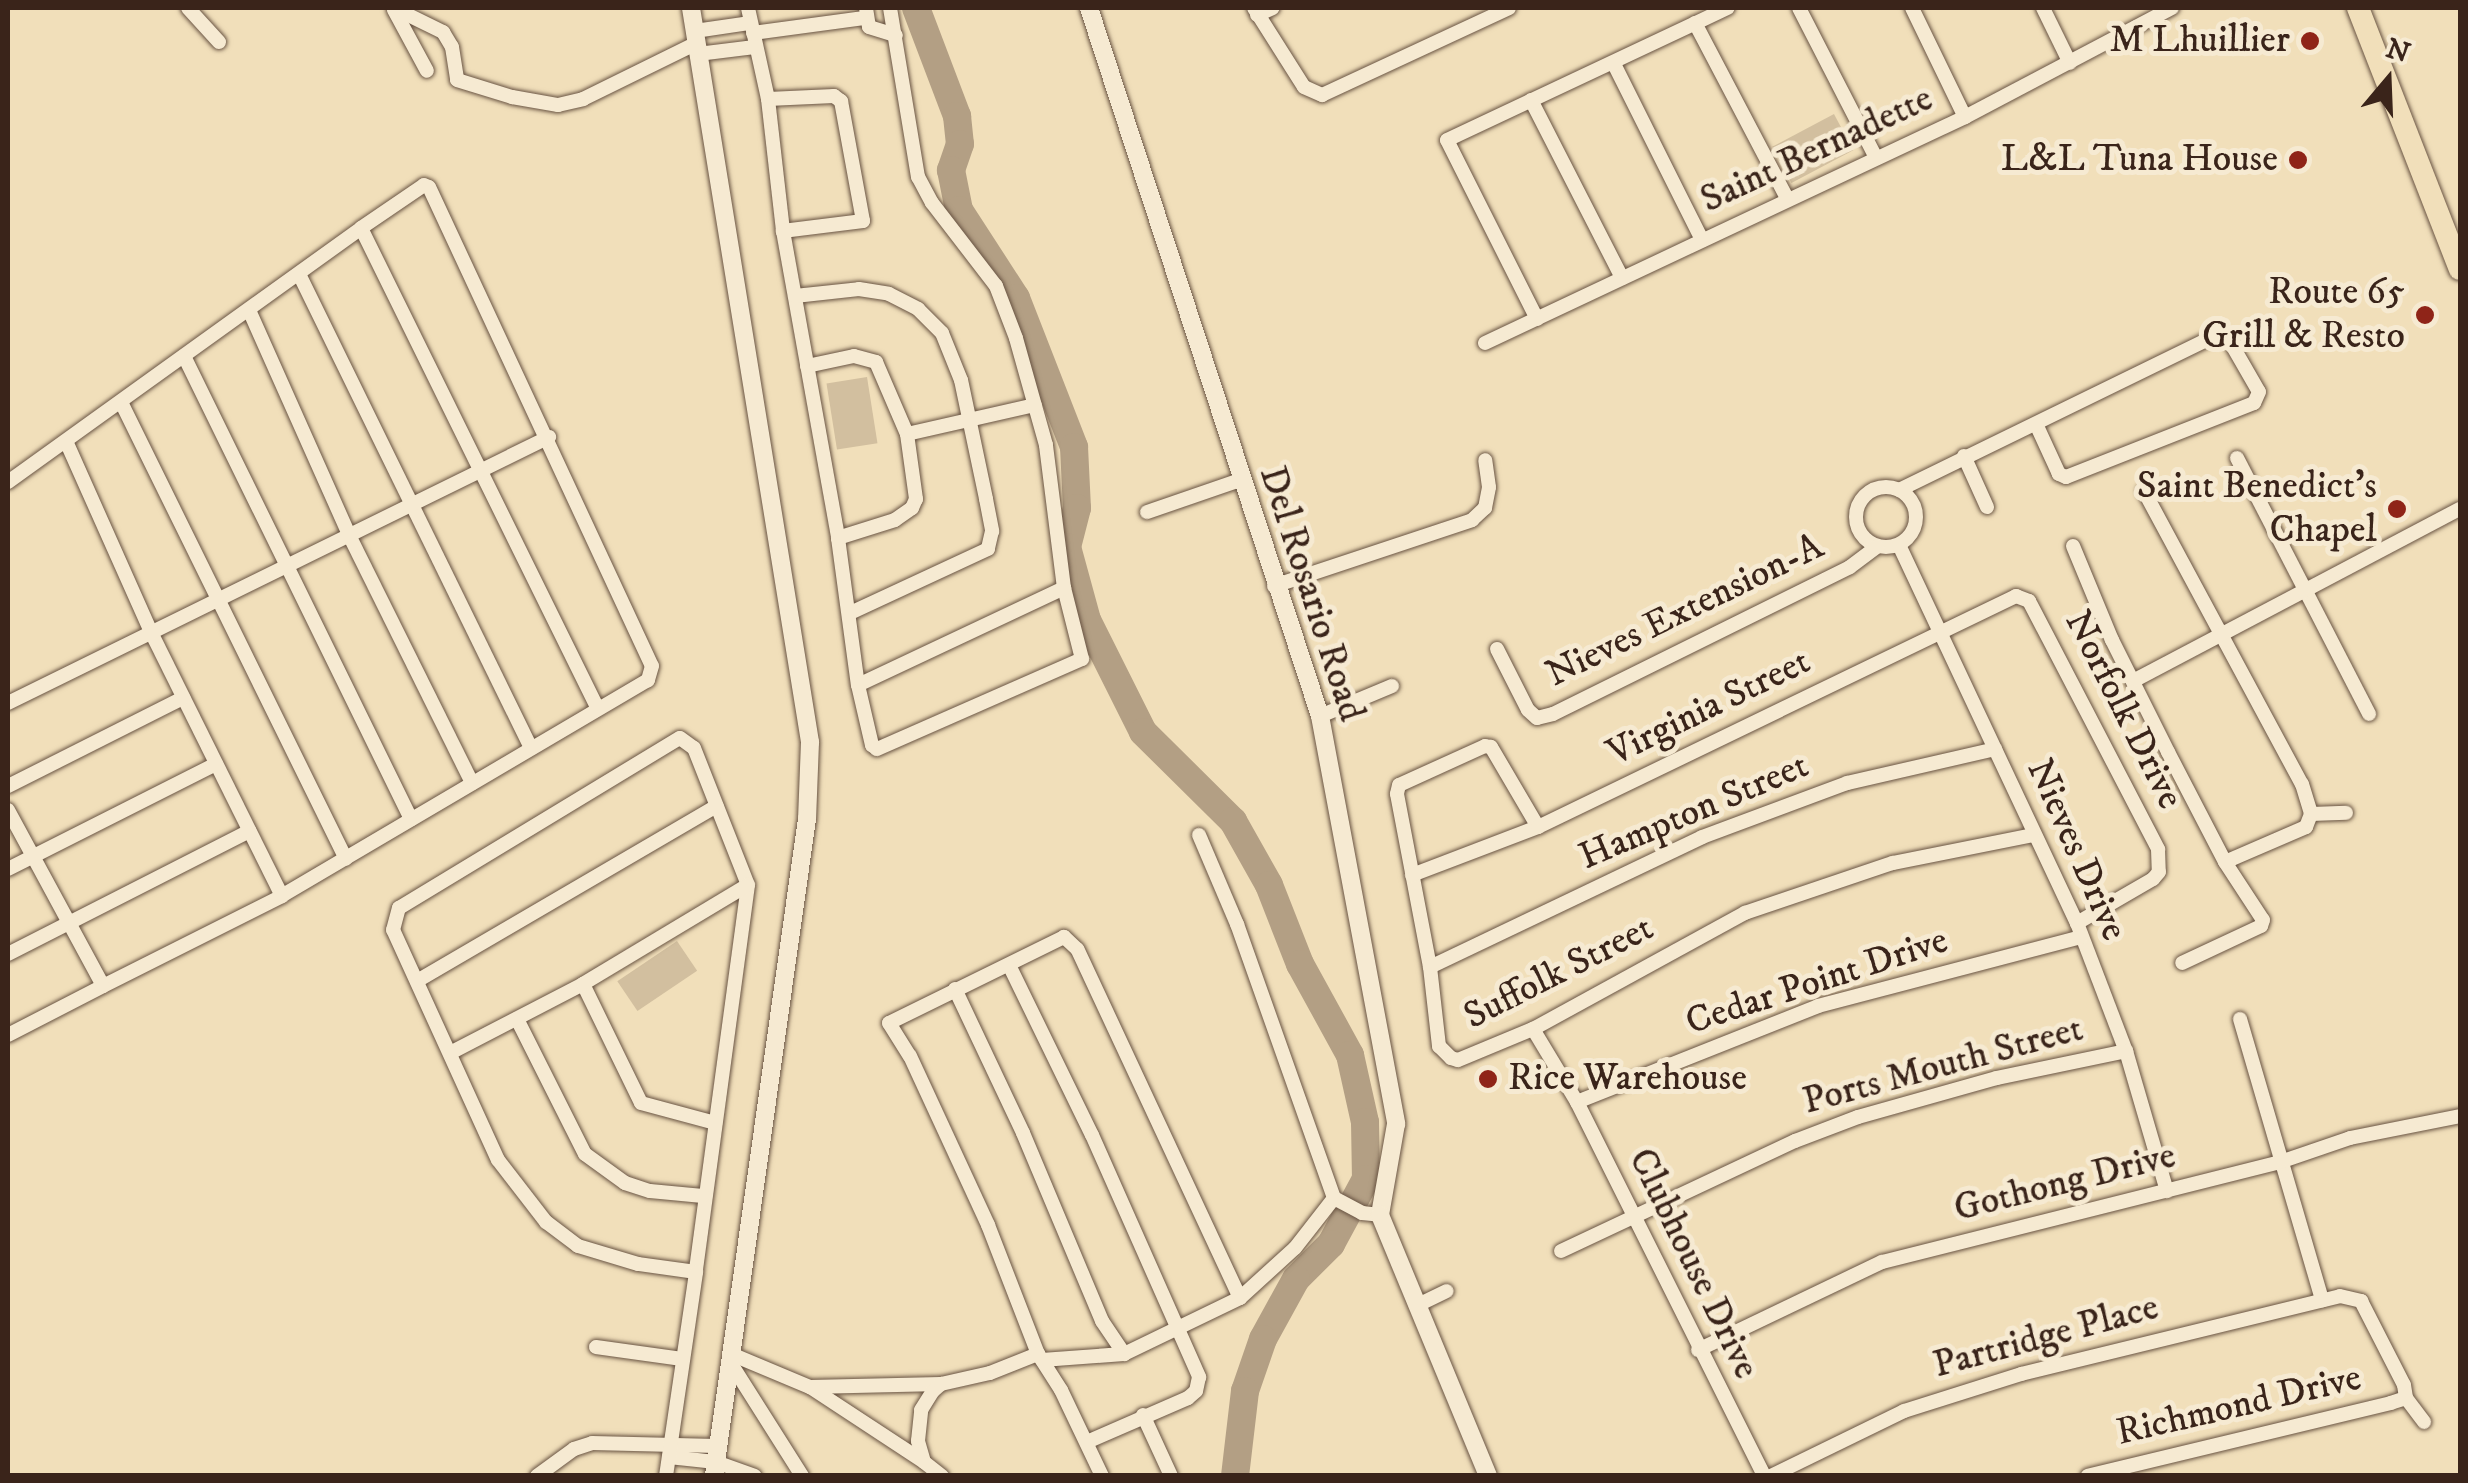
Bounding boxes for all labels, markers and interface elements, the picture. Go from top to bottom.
place label: M Lhuillier [2109,18,2290,64]
marker: M Lhuillier [2299,30,2321,52]
north arrow [2338,30,2438,130]
text: N [2381,31,2414,71]
street label: Saint Bernadette [1694,76,1940,224]
place label: L&L Tuna House [2001,137,2278,183]
marker: L&L Tuna House [2287,149,2309,171]
place label: Route 65 Grill & Resto [2202,270,2405,360]
marker: Route 65 Grill & Resto [2414,304,2436,326]
street label: Del Rosario Road [1248,461,1374,727]
place label: Saint Benedict's Chapel [2137,464,2377,554]
marker: Saint Benedict's Chapel [2386,498,2408,520]
street label: Nieves Extension-A [1539,524,1831,698]
street label: Norfolk Drive [2054,603,2192,817]
street label: Virginia Street [1600,639,1818,777]
street label: Hampton Street [1573,743,1815,881]
street label: Nieves Drive [2016,752,2136,948]
street label: Suffolk Street [1457,906,1661,1040]
street label: Cedar Point Drive [1680,918,1954,1046]
street label: Ports Mouth Street [1798,1007,2088,1125]
place label: Rice Warehouse [1508,1056,1747,1102]
marker: Rice Warehouse [1477,1068,1499,1090]
street label: Gothong Drive [1950,1133,2180,1233]
street label: Clubhouse Drive [1618,1142,1768,1386]
street label: Partridge Place [1928,1285,2164,1389]
street label: Richmond Drive [2112,1356,2366,1456]

